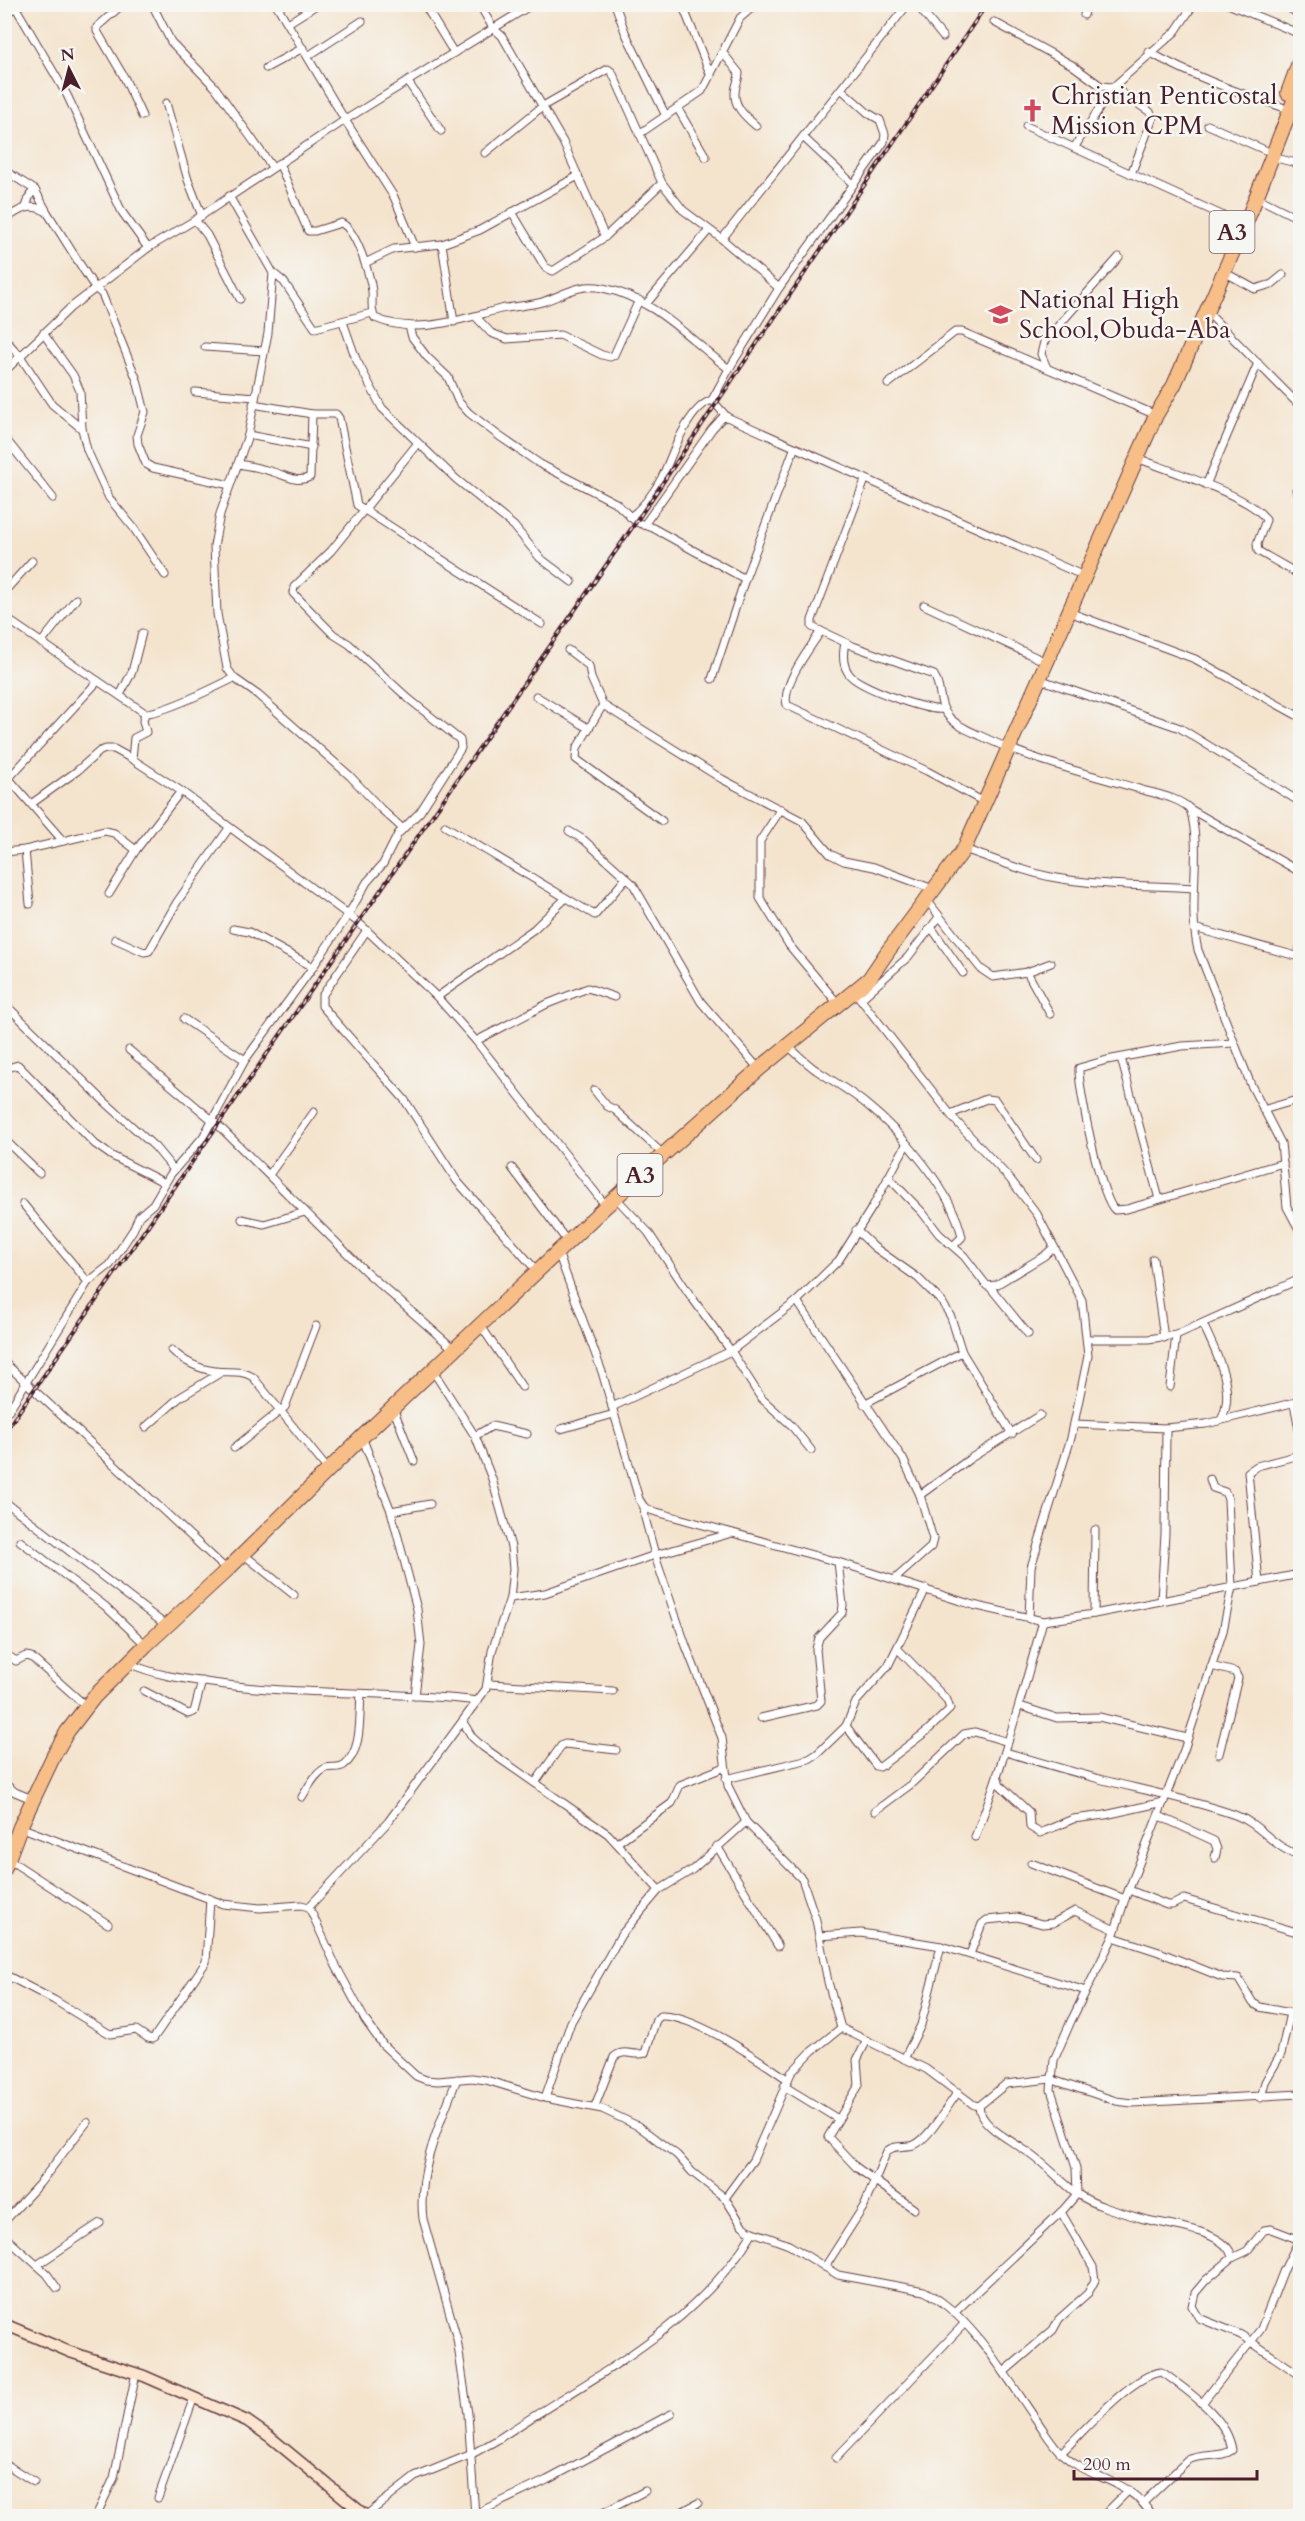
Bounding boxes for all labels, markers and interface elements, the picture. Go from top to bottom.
north arrow [39,39,99,99]
text: N [59,43,76,67]
place label: Christian Penticostal Mission CPM [1051,78,1278,143]
church icon: Christian Penticostal Mission CPM [1020,97,1046,123]
road number: A3 [1210,211,1254,253]
place label: National High School,Obuda-Aba [1019,282,1231,347]
school or university icon: National High School,Obuda-Aba [988,301,1014,327]
road number: A3 [618,1154,662,1196]
scale bar [1074,2443,1257,2481]
text: 200 m [1083,2452,1131,2477]

